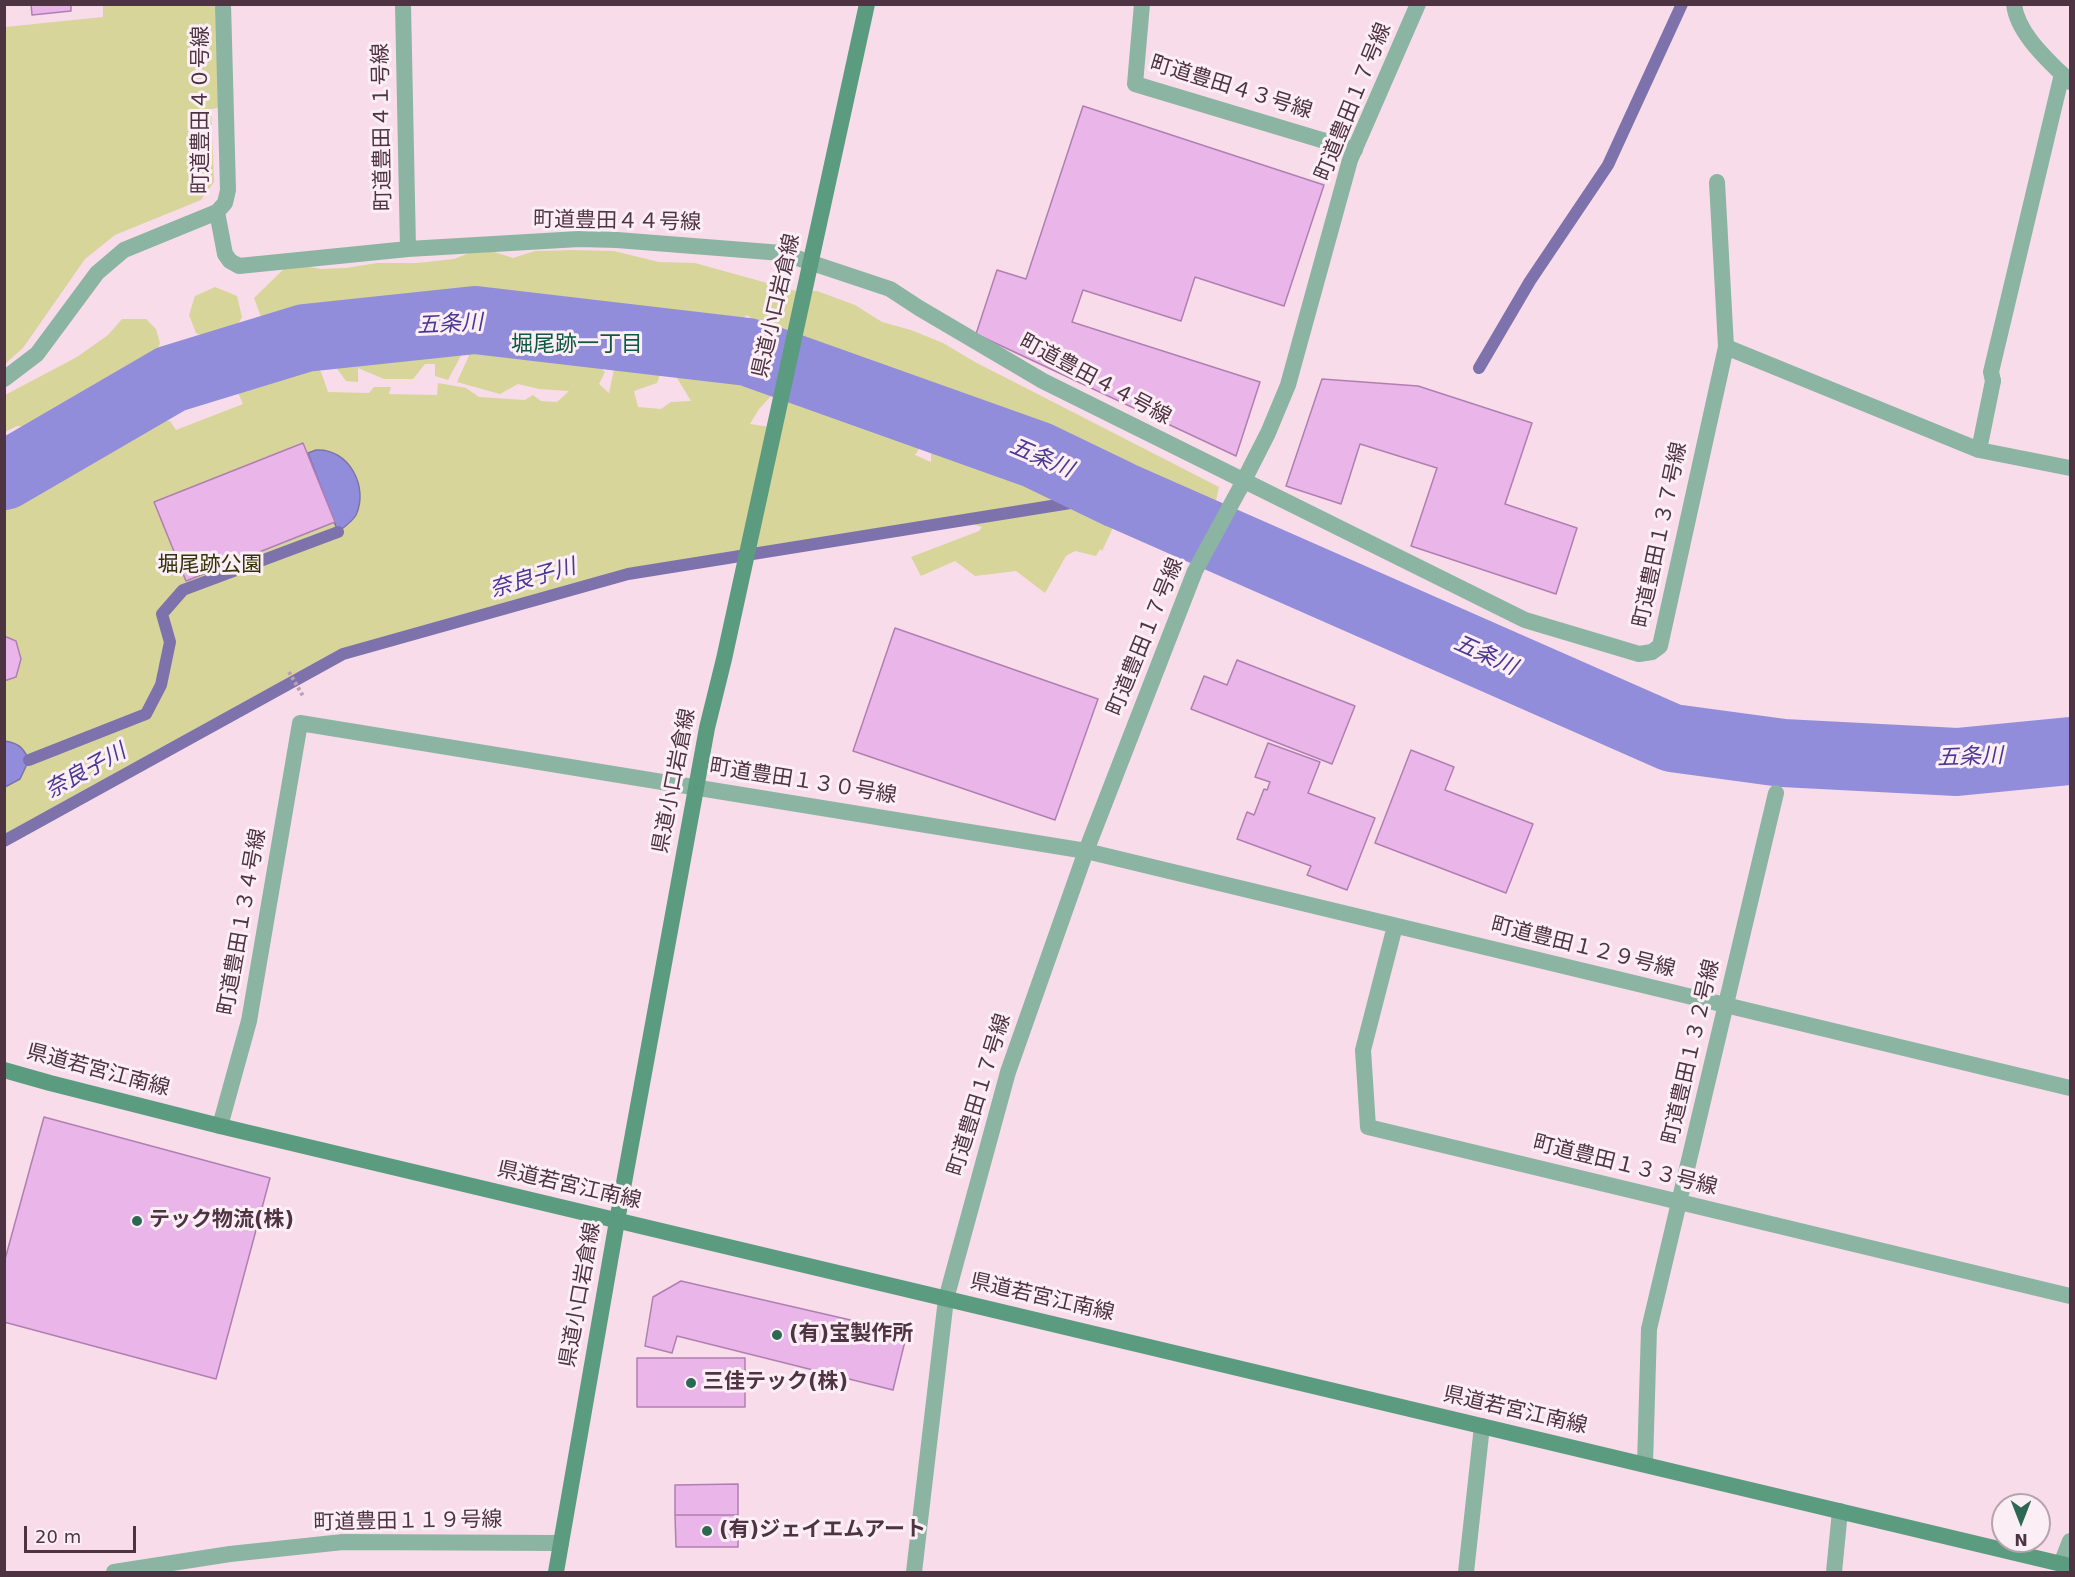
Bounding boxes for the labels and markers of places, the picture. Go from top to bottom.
place label: テック物流(株) [149,1208,294,1234]
marker: テック物流(株) [130,1214,144,1228]
place label: (有)宝製作所 [789,1322,913,1348]
marker: (有)宝製作所 [770,1328,784,1342]
place label: 三佳テック(株) [703,1370,848,1396]
marker: 三佳テック(株) [684,1376,698,1390]
place label: (有)ジェイエムアート [719,1518,926,1544]
marker: (有)ジェイエムアート [700,1524,714,1538]

